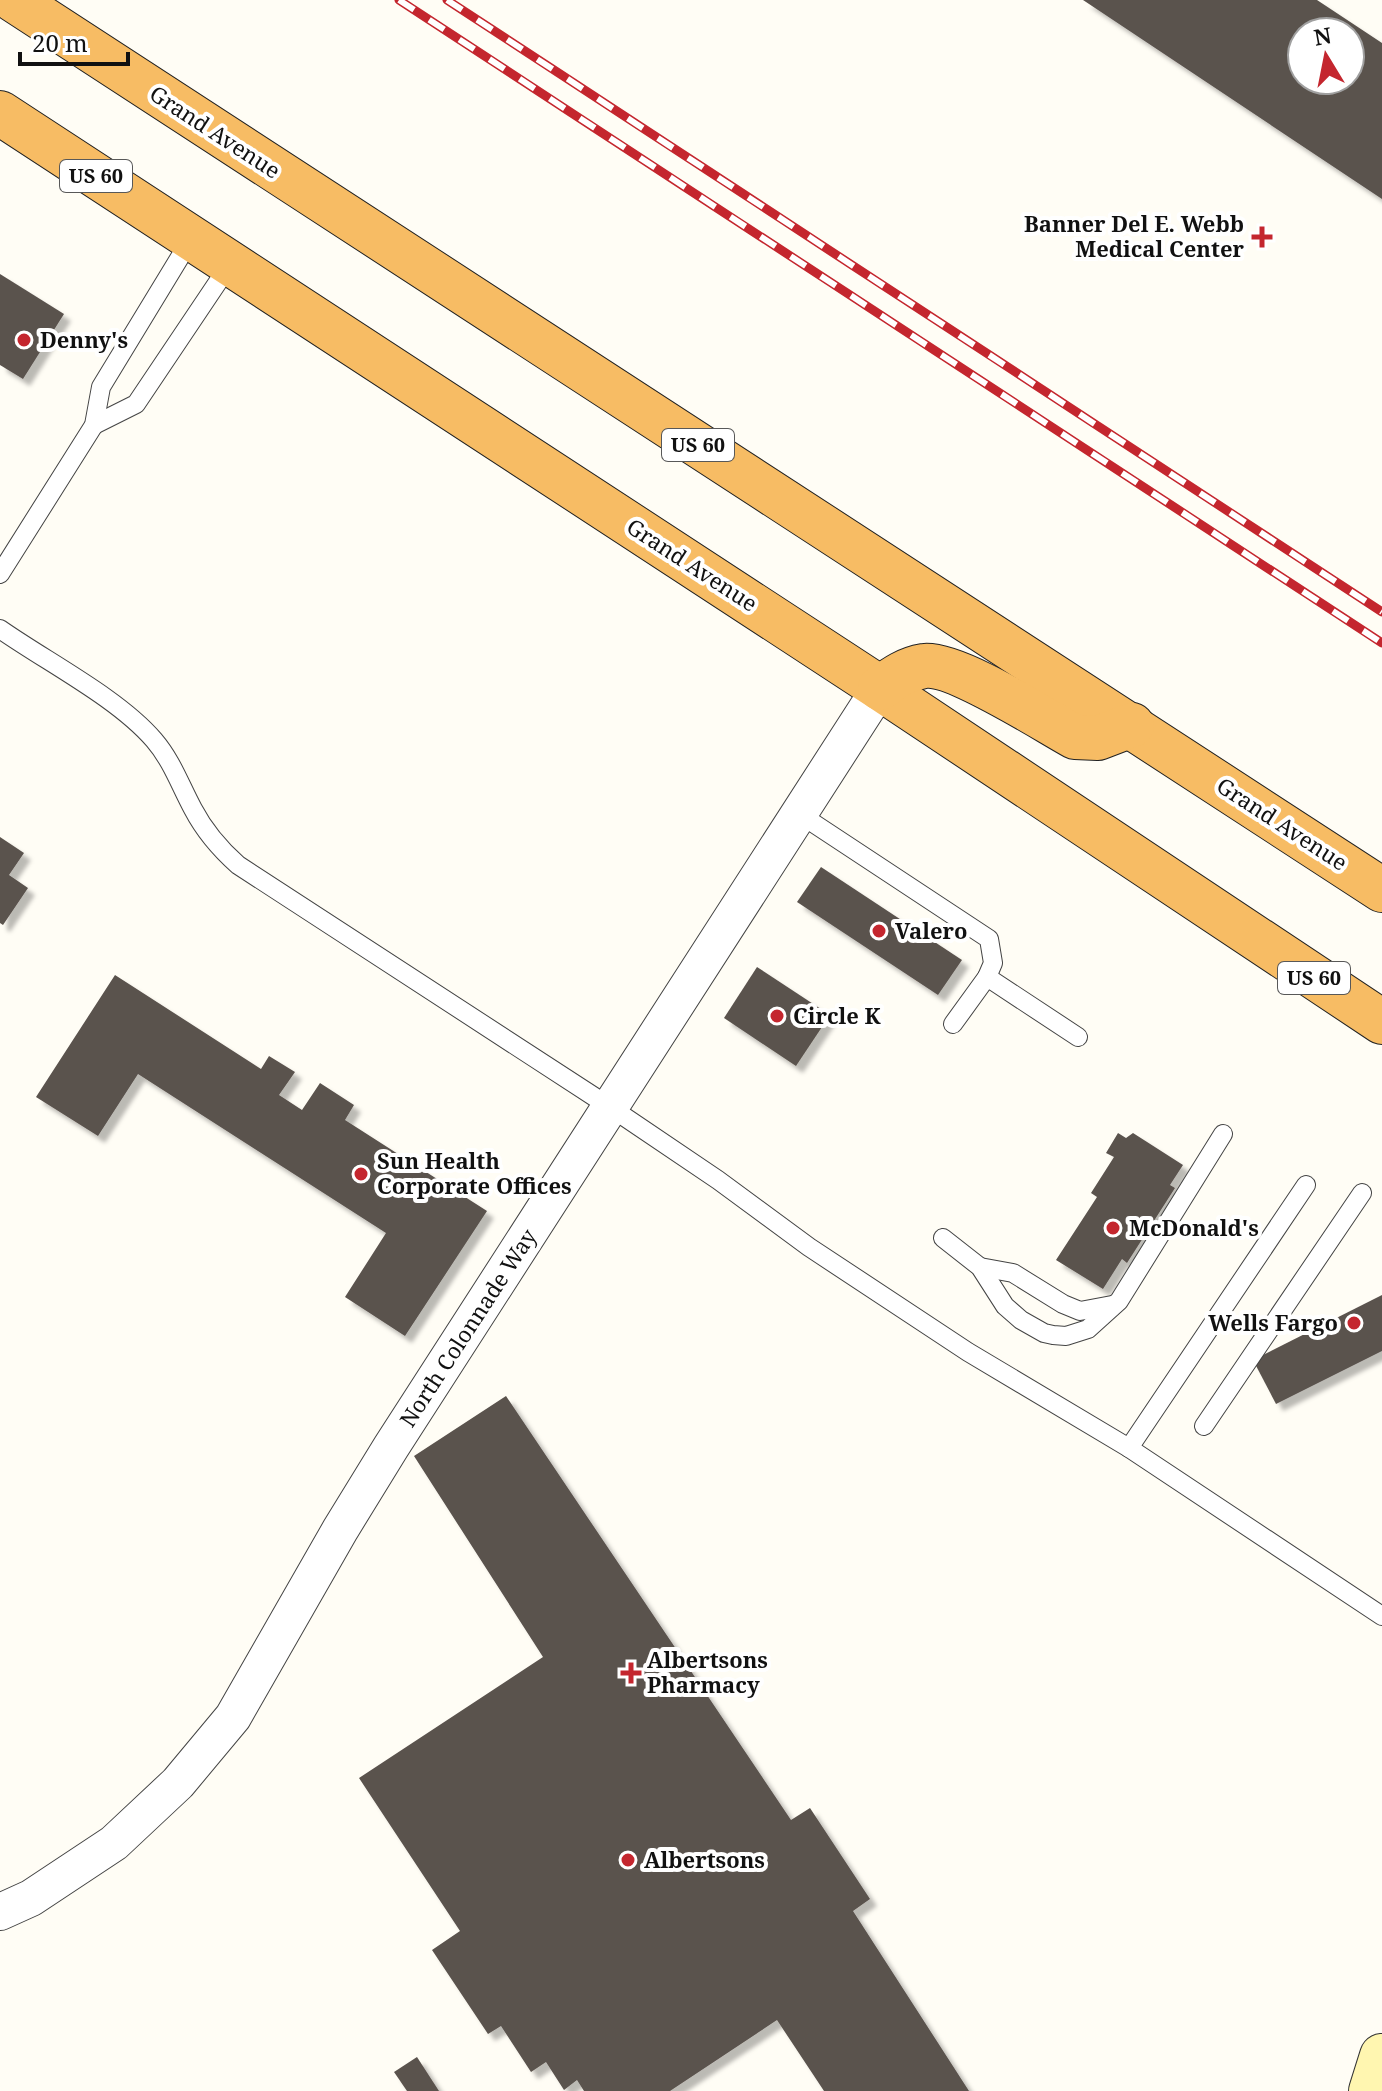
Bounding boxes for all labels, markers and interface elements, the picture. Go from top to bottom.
scale bar [20,16,128,66]
north arrow [1286,16,1366,96]
text: N [1311,19,1333,52]
text: 20 m [32,26,88,59]
street label: Grand Avenue [144,78,287,185]
road number: US 60 [60,160,132,192]
place label: Banner Del E. Webb Medical Center [1024,208,1244,263]
marker: Banner Del E. Webb Medical Center [1251,226,1273,248]
place label: Denny's [40,324,128,354]
marker: Denny's [15,331,33,349]
road number: US 60 [662,429,734,461]
street label: Grand Avenue [621,511,764,618]
street label: Grand Avenue [1211,770,1354,877]
place label: Valero [895,915,968,945]
marker: Valero [870,922,888,940]
road number: US 60 [1278,962,1350,994]
place label: Circle K [793,1000,882,1030]
marker: Circle K [768,1007,786,1025]
place label: Sun Health Corporate Offices [377,1145,572,1200]
marker: Sun Health Corporate Offices [352,1165,370,1183]
place label: McDonald's [1129,1212,1259,1242]
marker: McDonald's [1104,1219,1122,1237]
street label: North Colonnade Way [392,1222,543,1432]
place label: Wells Fargo [1208,1307,1338,1337]
marker: Wells Fargo [1345,1314,1363,1332]
place label: Albertsons Pharmacy [647,1644,768,1699]
marker: Albertsons Pharmacy [622,1664,640,1682]
place label: Albertsons [644,1844,765,1874]
marker: Albertsons [619,1851,637,1869]

